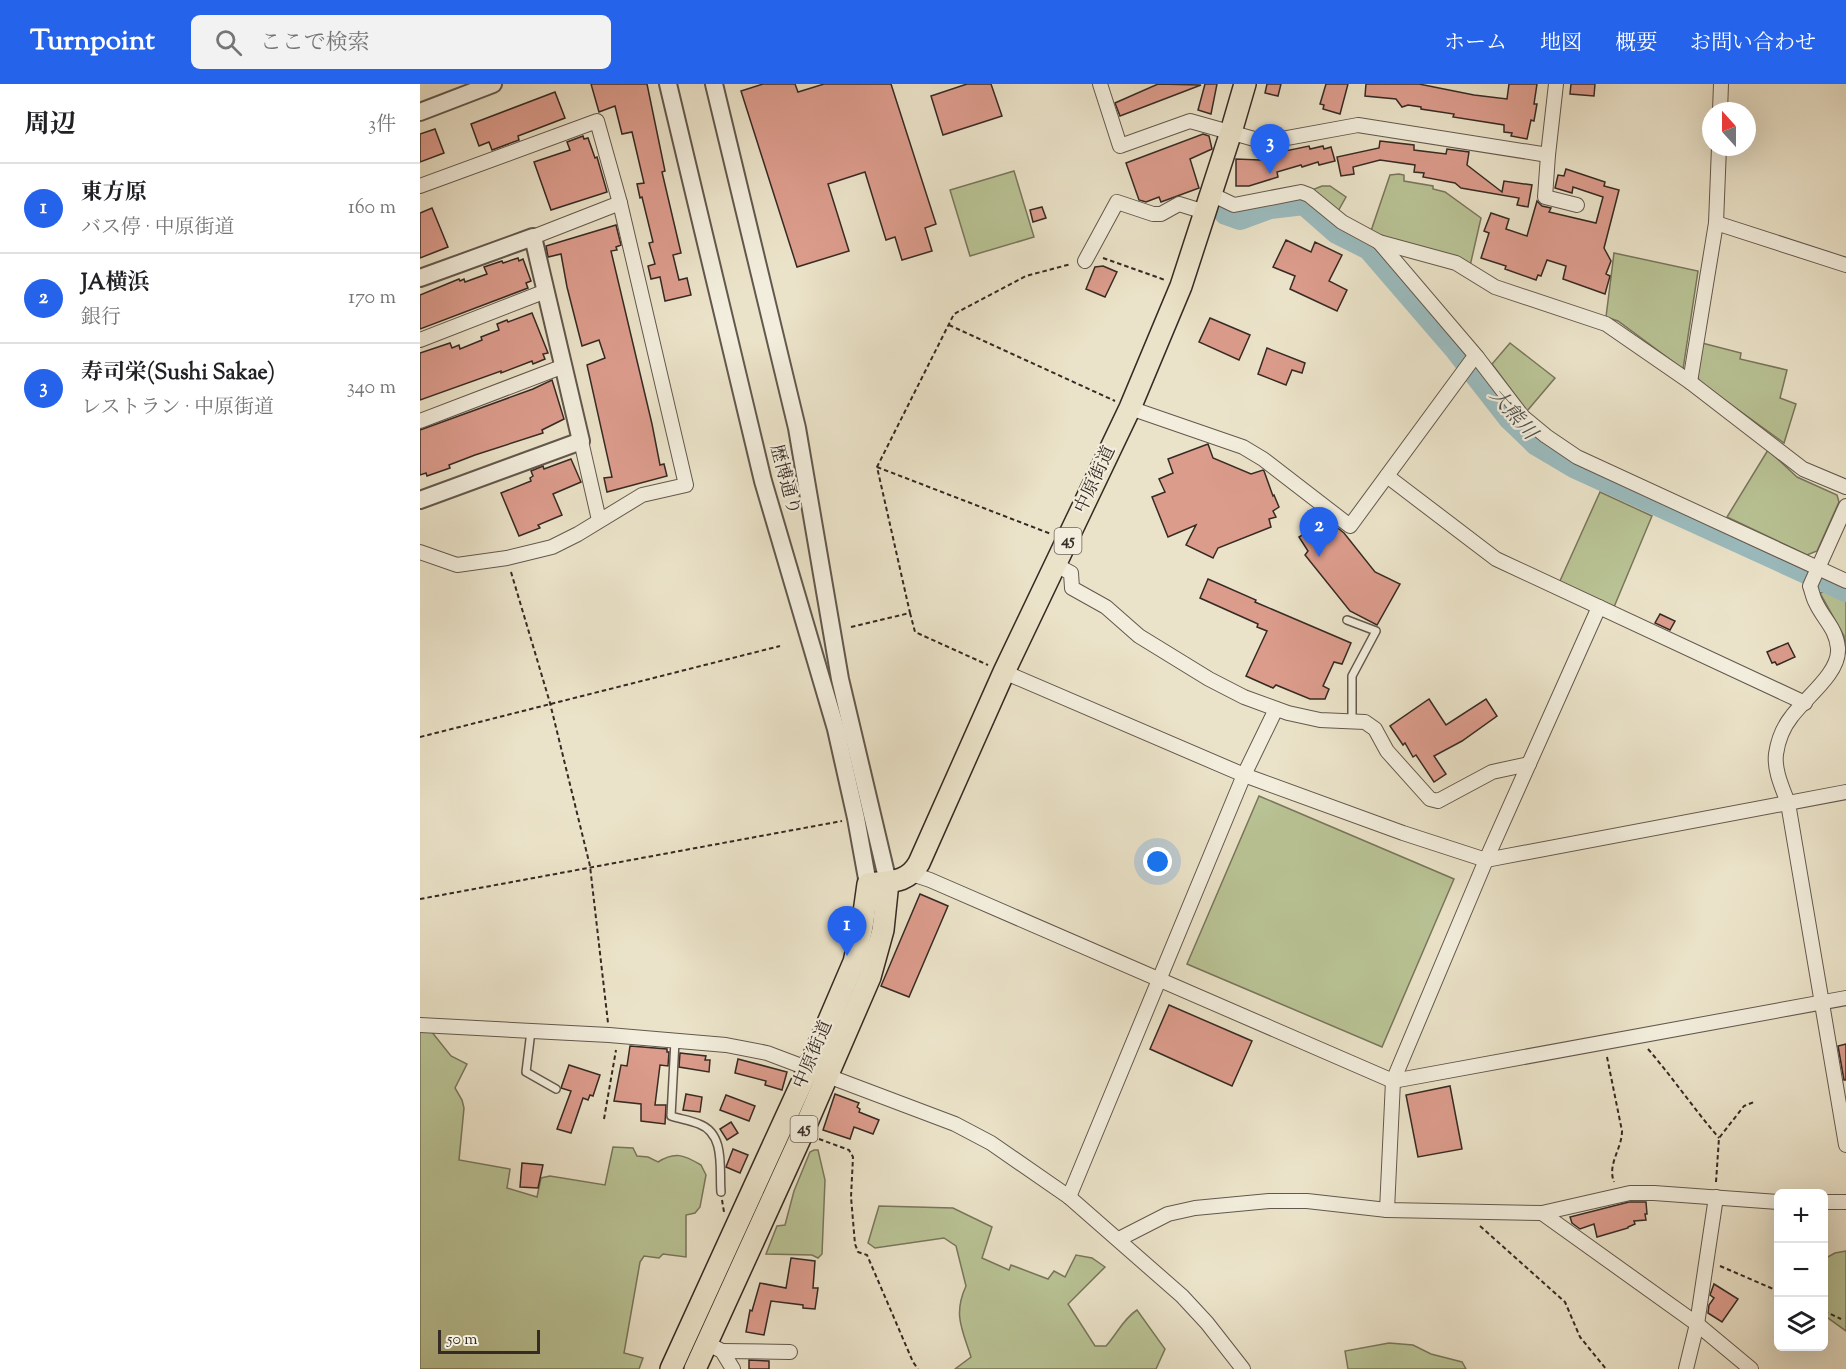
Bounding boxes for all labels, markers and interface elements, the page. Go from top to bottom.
search box [191,15,611,69]
text: Turnpoint [30,22,155,62]
icon: search [212,26,245,59]
text: ここで検索 [260,28,370,60]
text: ホーム [1444,29,1507,59]
text: 地図 [1540,29,1582,59]
text: 概要 [1615,29,1657,59]
text: お問い合わせ [1690,29,1816,59]
north arrow [1702,102,1756,156]
text: 周辺 [24,107,76,144]
text: 3件 [368,111,396,140]
pin: 3 [1250,124,1290,174]
text: 東方原 [81,178,147,210]
text: 1 [40,194,47,223]
text: 160 m [348,194,396,223]
text: バス停 · 中原街道 [81,214,235,243]
text: JA横浜 [81,268,149,300]
text: 2 [39,284,48,313]
text: 170 m [348,284,396,313]
text: 銀行 [81,304,121,333]
text: 寿司栄(Sushi Sakae) [81,358,275,390]
text: 3 [39,374,48,403]
text: 340 m [347,374,396,403]
water label: 大熊川 [1481,383,1544,449]
text: レストラン · 中原街道 [81,394,274,423]
street label: 歴博通り [762,442,806,518]
street label: 中原街道 [1069,442,1123,518]
pin: 2 [1300,508,1338,557]
road number: 45 [1054,528,1082,554]
your location [1143,847,1172,876]
pin: 1 [828,906,866,956]
street label: 中原街道 [788,1017,840,1093]
road number: 45 [790,1116,818,1142]
map controls [1774,1189,1828,1351]
button: + [1774,1189,1828,1243]
button: − [1774,1243,1828,1297]
button: layers [1774,1297,1828,1351]
scale bar [438,1327,540,1354]
text: 50 m [447,1329,478,1352]

